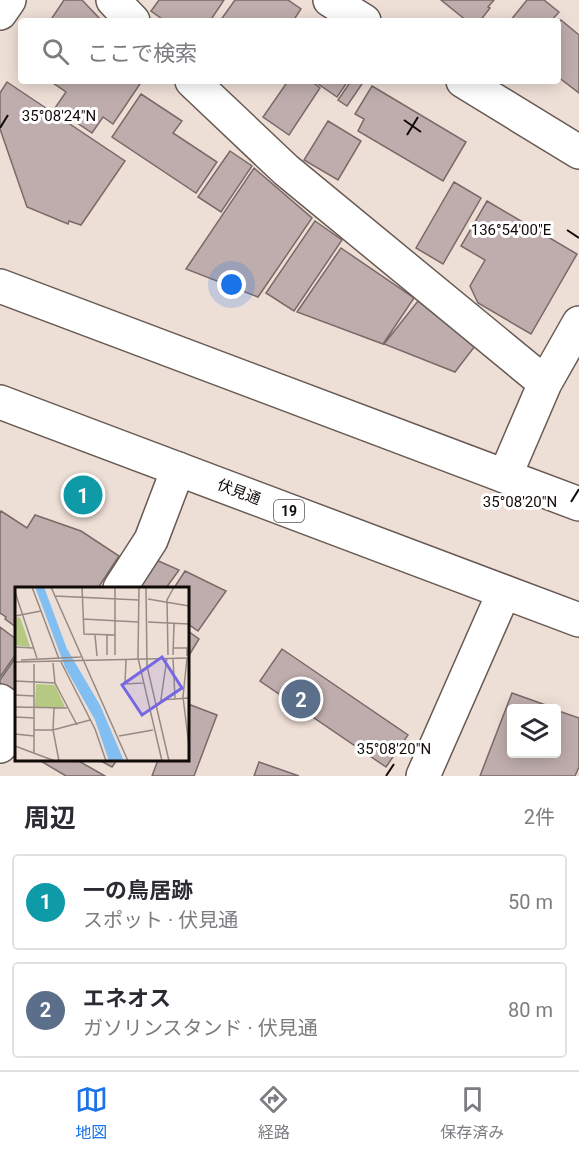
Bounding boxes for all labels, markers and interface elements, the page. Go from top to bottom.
search box [18,18,561,84]
icon: search [39,35,72,68]
text: ここで検索 [87,41,197,66]
text: 35°08'24"N [22,107,96,125]
text: 136°54'00"E [471,221,552,239]
your location [217,270,246,299]
pin: 1 [64,472,103,518]
street label: 伏見通 [215,476,263,508]
text: 35°08'20"N [483,493,557,511]
road number: 19 [274,500,304,522]
inset map [15,587,189,761]
pin: 2 [282,676,320,722]
map controls [507,704,561,758]
button: layers [507,704,561,758]
text: 35°08'20"N [357,740,431,758]
text: 周辺 [24,803,76,833]
text: 2件 [524,805,555,829]
text: 一の鳥居跡 [83,878,193,903]
text: 1 [40,890,51,914]
text: 50 m [508,890,553,914]
text: スポット · 伏見通 [83,908,238,932]
text: エネオス [83,986,171,1011]
text: 2 [40,998,51,1022]
text: 80 m [508,998,553,1022]
text: ガソリンスタンド · 伏見通 [83,1016,318,1040]
tab: 地図 [75,1083,108,1143]
tab: 経路 [257,1083,290,1143]
tab: 保存済み [440,1083,504,1143]

